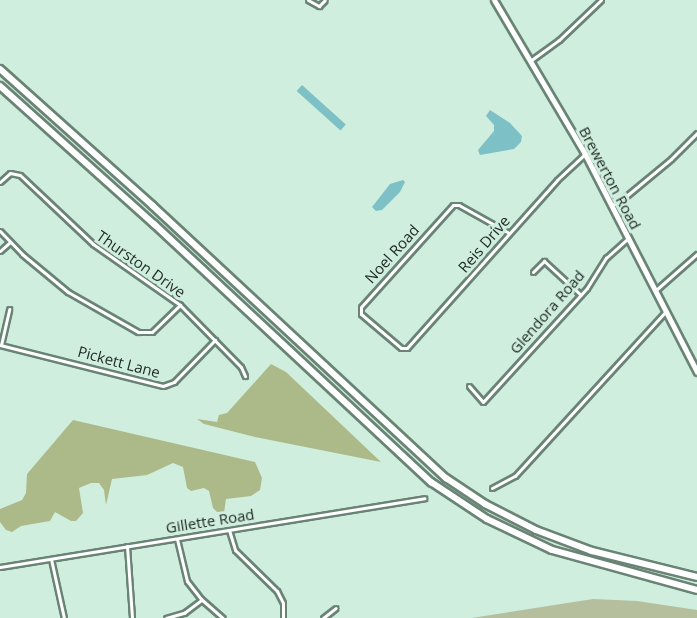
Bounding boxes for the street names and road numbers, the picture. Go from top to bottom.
street label: Brewerton Road [575,124,645,232]
street label: Reis Drive [454,212,514,276]
street label: Noel Road [361,221,423,287]
street label: Thurston Drive [93,227,189,301]
street label: Glendora Road [506,267,588,357]
street label: Pickett Lane [76,342,162,382]
street label: Gillette Road [164,505,256,537]

